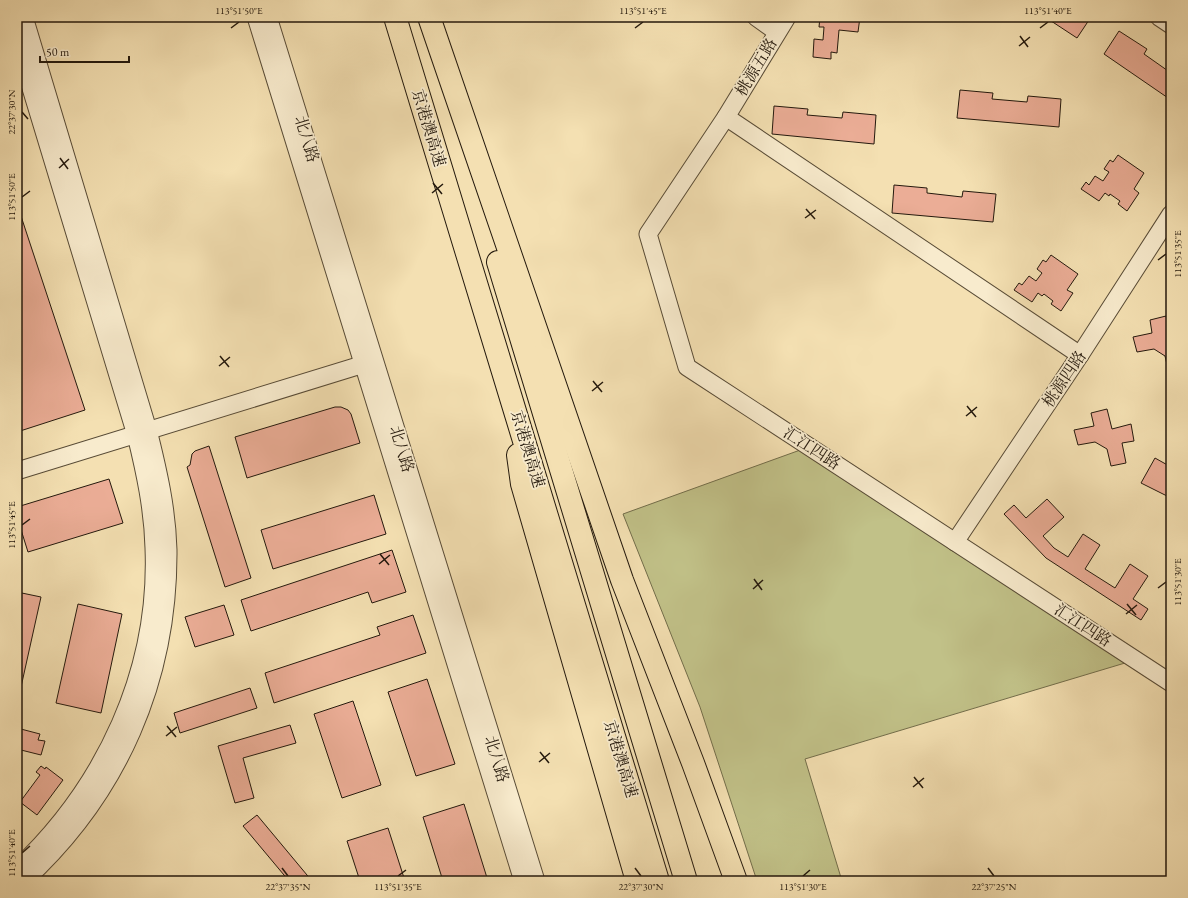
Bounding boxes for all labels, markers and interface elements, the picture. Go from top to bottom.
text: 113°51'50"E [215,4,263,17]
text: 113°51'45"E [619,4,667,17]
text: 113°51'40"E [1024,4,1072,17]
street label: 桃源五路 [731,34,781,100]
scale bar [40,38,129,64]
text: 50 m [46,44,70,60]
street label: 京港澳高速 [407,87,451,169]
text: 22°37'30"N [5,89,18,134]
street label: 北八路 [290,113,324,165]
text: 113°51'50"E [5,173,18,221]
text: 113°51'35"E [1171,230,1184,278]
street label: 桃源四路 [1037,347,1091,411]
street label: 京港澳高速 [506,408,550,490]
street label: 汇江四路 [779,422,845,474]
street label: 北八路 [385,423,419,475]
text: 113°51'45"E [5,501,18,549]
text: 113°51'30"E [1171,558,1184,606]
street label: 汇江四路 [1050,599,1116,651]
street label: 京港澳高速 [599,718,643,800]
street label: 北八路 [480,733,514,785]
text: 113°51'40"E [5,829,18,877]
text: 22°37'35"N [266,880,311,893]
text: 113°51'35"E [374,880,422,893]
text: 22°37'30"N [619,880,664,893]
text: 113°51'30"E [779,880,827,893]
text: 22°37'25"N [972,880,1017,893]

